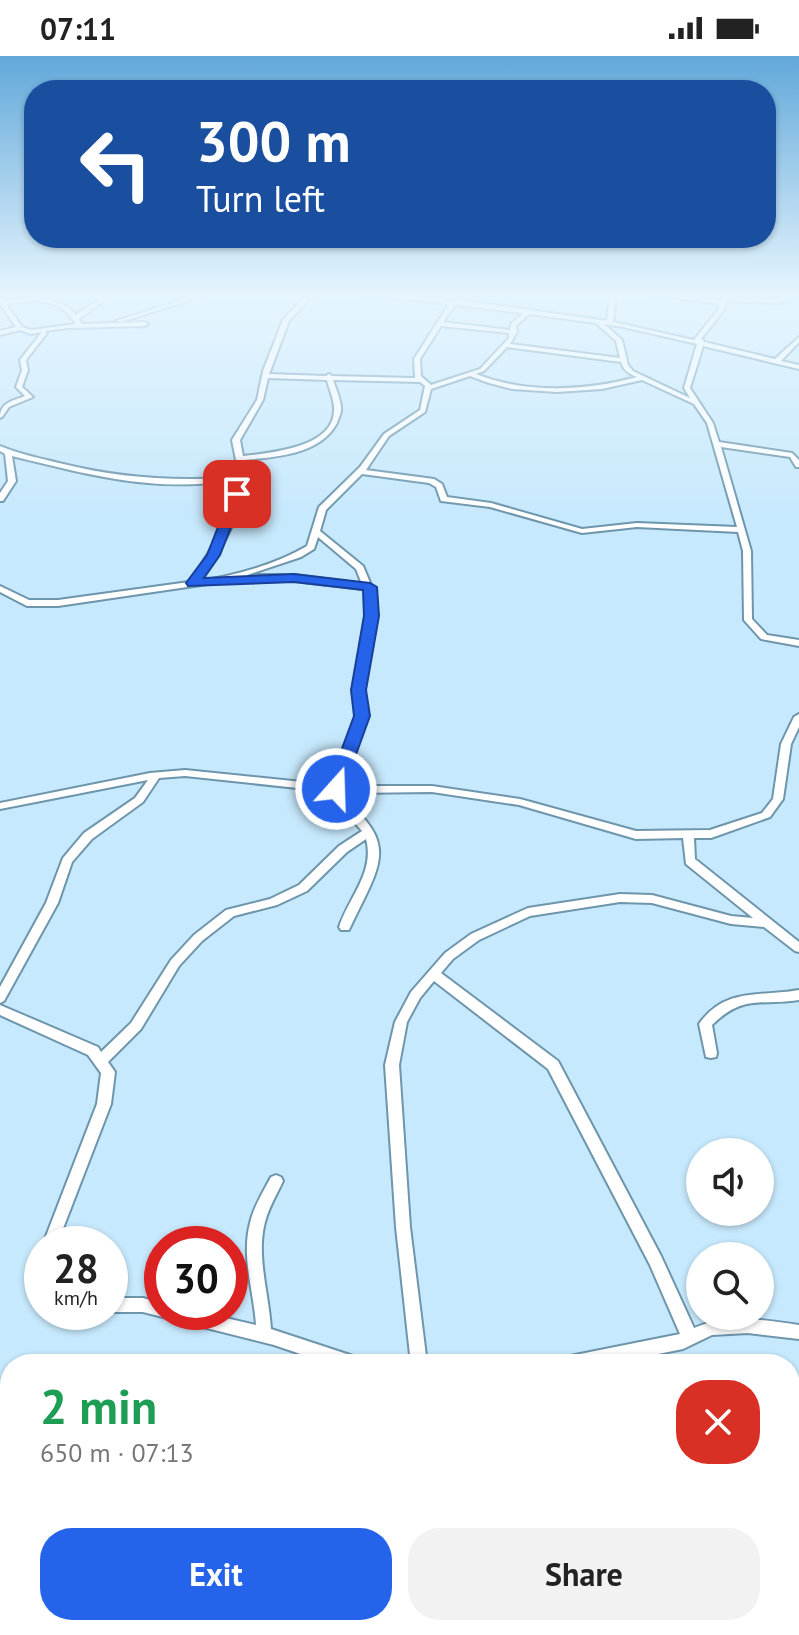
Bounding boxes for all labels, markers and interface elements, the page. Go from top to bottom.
text: 07:11 [40,9,116,48]
text: 300 m [196,105,351,177]
icon: left [64,112,168,216]
text: Turn left [196,175,325,222]
pin [203,460,271,528]
icon: arrive [215,472,259,516]
position arrow [294,747,378,831]
map controls [686,1138,774,1330]
button: sound [686,1138,774,1226]
speed limit sign: 30 [144,1226,248,1330]
text: 28 [53,1242,99,1294]
button: search [686,1242,774,1330]
text: km/h [54,1285,98,1311]
text: 2 min [40,1375,157,1437]
button: close [676,1380,760,1464]
text: 650 m · 07:13 [40,1436,194,1469]
button: Exit [40,1528,392,1620]
button: Share [408,1528,760,1620]

